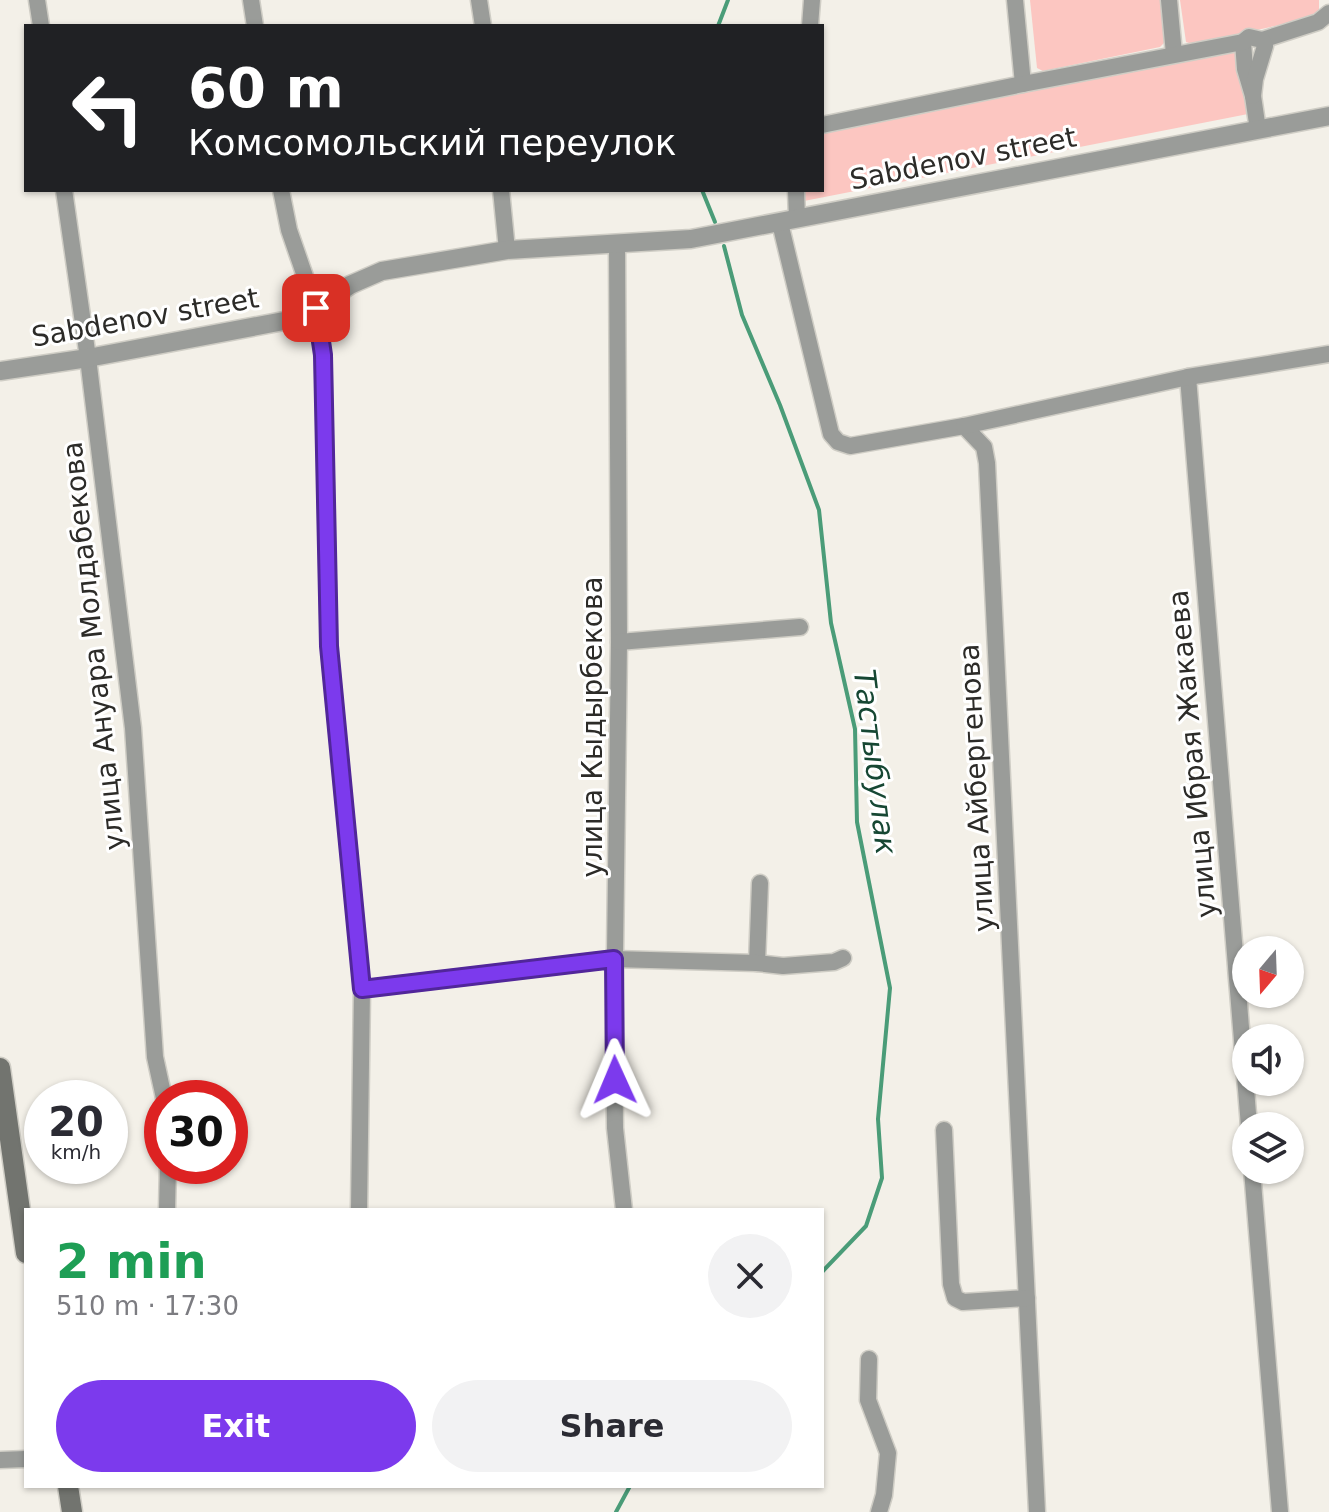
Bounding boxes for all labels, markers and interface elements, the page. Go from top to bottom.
text: 60 m [188,55,344,120]
icon: left [56,56,160,160]
street label: Sabdenov street [847,120,1079,197]
text: Комсомольский переулок [188,122,677,163]
pin [282,274,350,342]
street label: Sabdenov street [29,281,261,354]
icon: arrive [294,286,338,330]
street label: улица Ануара Молдабекова [56,440,131,852]
street label: улица Кыдырбекова [576,576,609,878]
street label: улица Ибрая Жакаева [1162,589,1223,919]
street label: улица Айбергенова [952,643,1001,933]
water label: Тастыбулак [847,667,904,857]
north arrow [1232,936,1304,1008]
map controls [1232,936,1304,1184]
button: sound [1232,1024,1304,1096]
position arrow [573,1038,657,1122]
speed limit sign: 30 [144,1080,248,1184]
text: 20 [48,1099,104,1145]
button: layers [1232,1112,1304,1184]
text: km/h [51,1140,101,1164]
text: 2 min [56,1233,207,1289]
button: close [708,1234,792,1318]
text: 510 m · 17:30 [56,1291,239,1321]
button: Exit [56,1380,416,1472]
button: Share [432,1380,792,1472]

